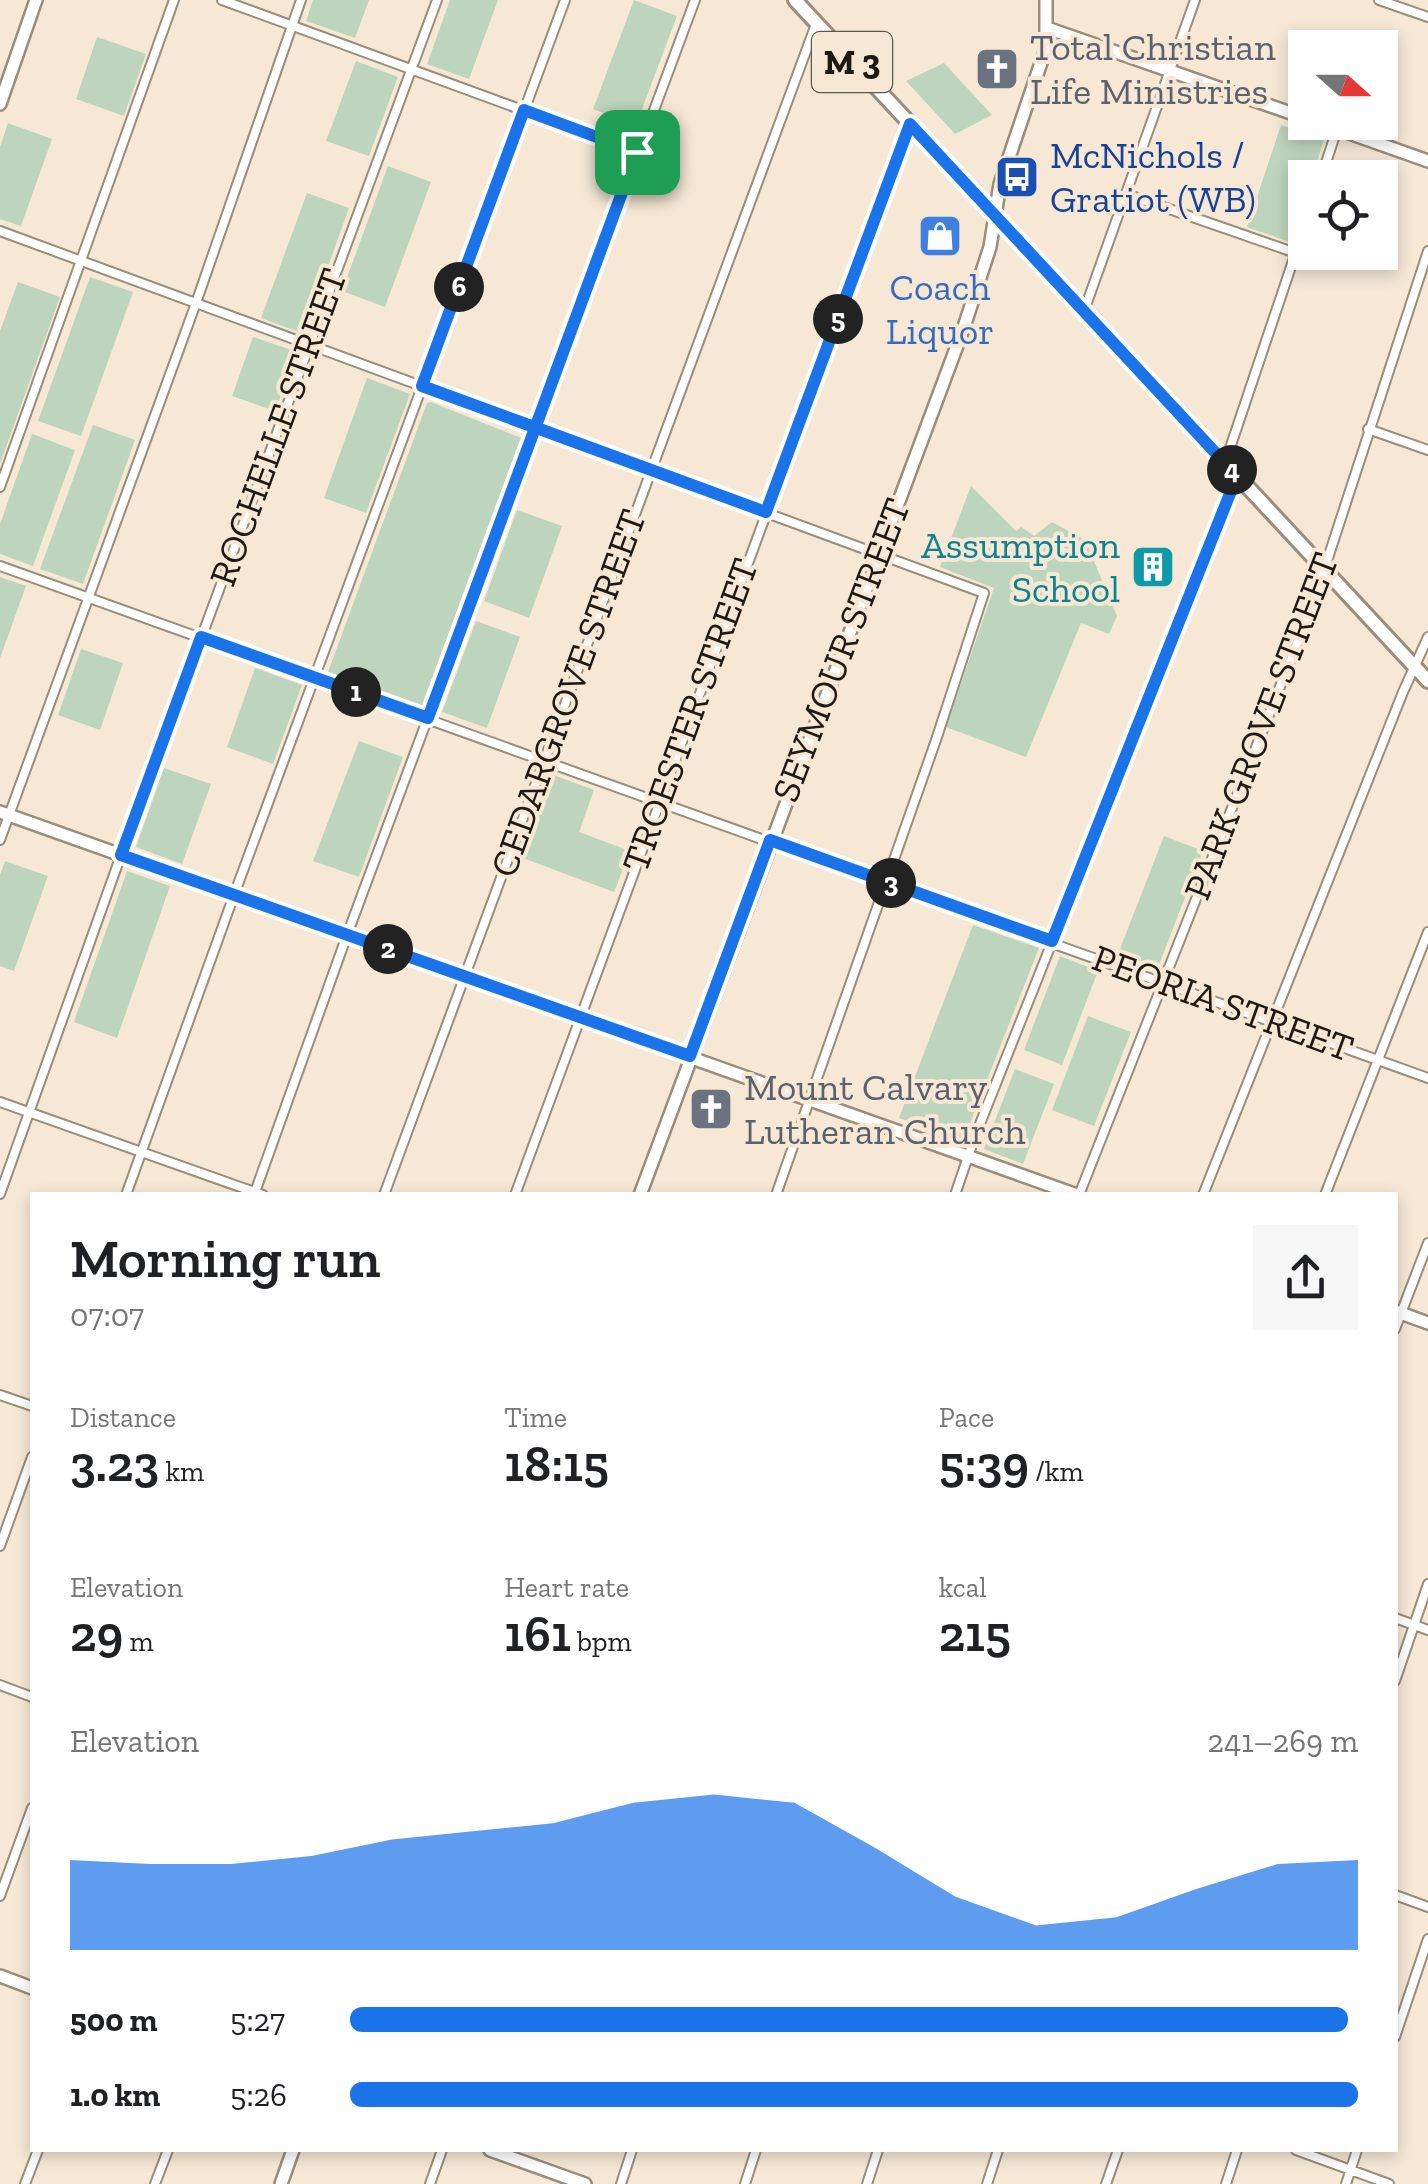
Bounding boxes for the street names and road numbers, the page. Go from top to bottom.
road number: M 3 [812,32,892,92]
street label: ROCHELLE STREET [199,262,357,592]
street label: SEYMOUR STREET [762,492,920,808]
street label: CEDARGROVE STREET [480,503,656,883]
street label: PARK GROVE STREET [1174,546,1348,906]
street label: TROESTER STREET [612,552,768,878]
street label: PEORIA STREET [1086,934,1360,1072]

